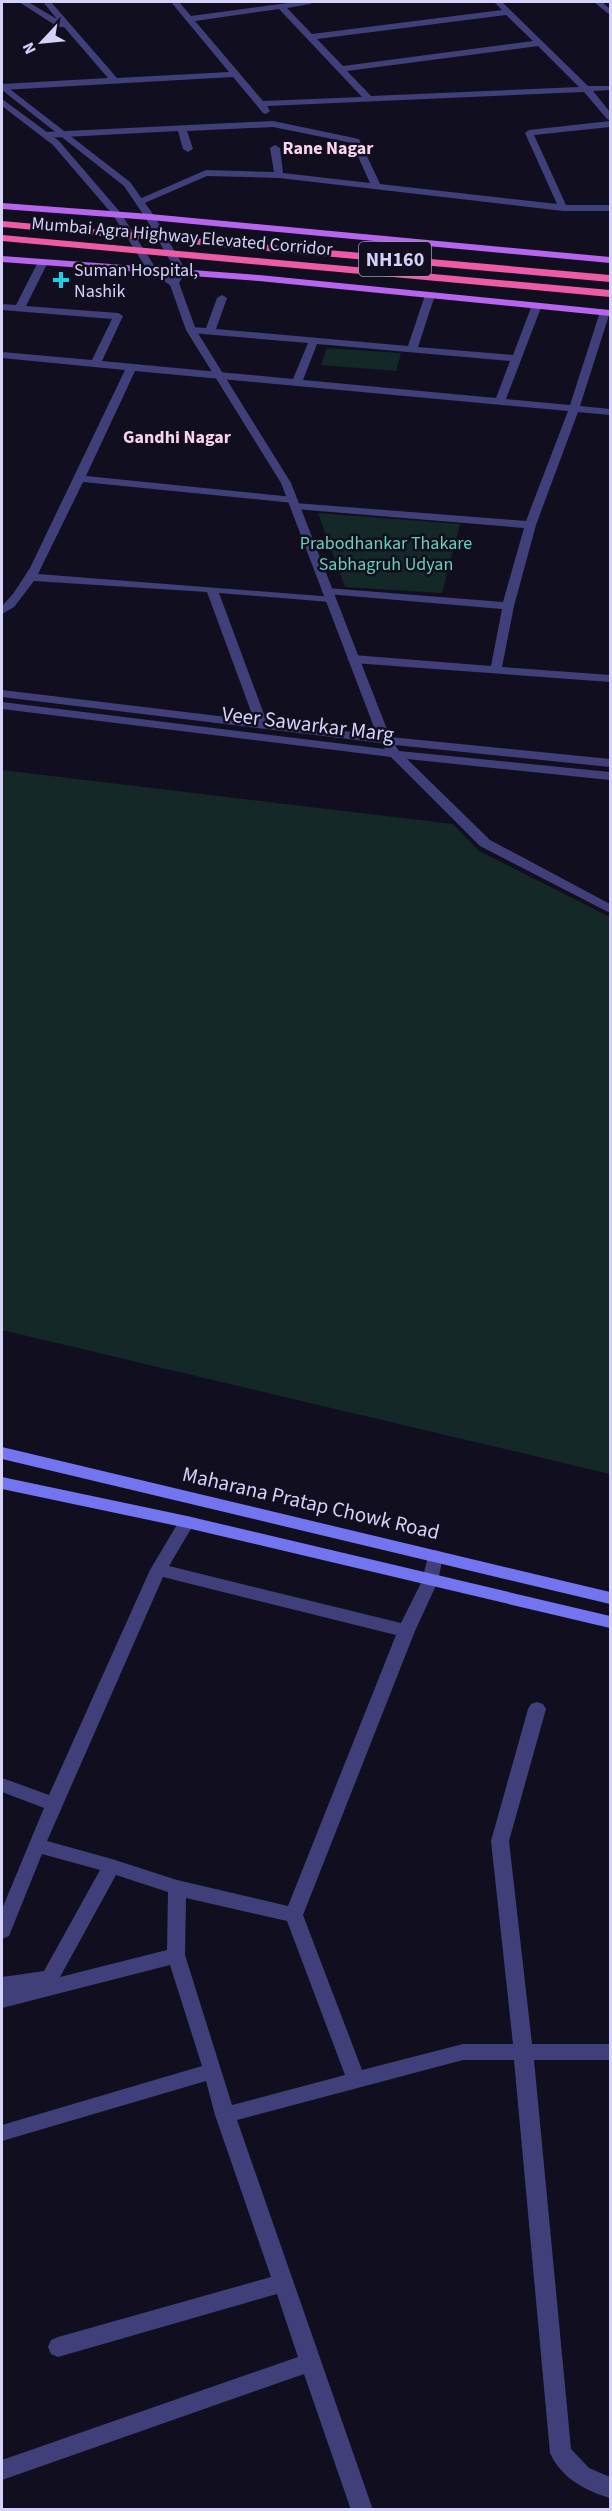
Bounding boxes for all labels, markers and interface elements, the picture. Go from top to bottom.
north arrow [12,12,72,72]
text: N [17,39,42,58]
district label: Rane Nagar [283,136,374,161]
street label: Mumbai Agra Highway Elevated Corridor [30,211,334,262]
road number: NH160 [359,242,431,276]
place label: Suman Hospital, Nashik [74,258,198,304]
marker: Suman Hospital, Nashik [52,271,70,289]
district label: Gandhi Nagar [123,425,232,450]
park label: Prabodhankar Thakare Sabhagruh Udyan [300,531,472,577]
street label: Veer Sawarkar Marg [220,699,396,749]
street label: Maharana Pratap Chowk Road [179,1459,443,1547]

